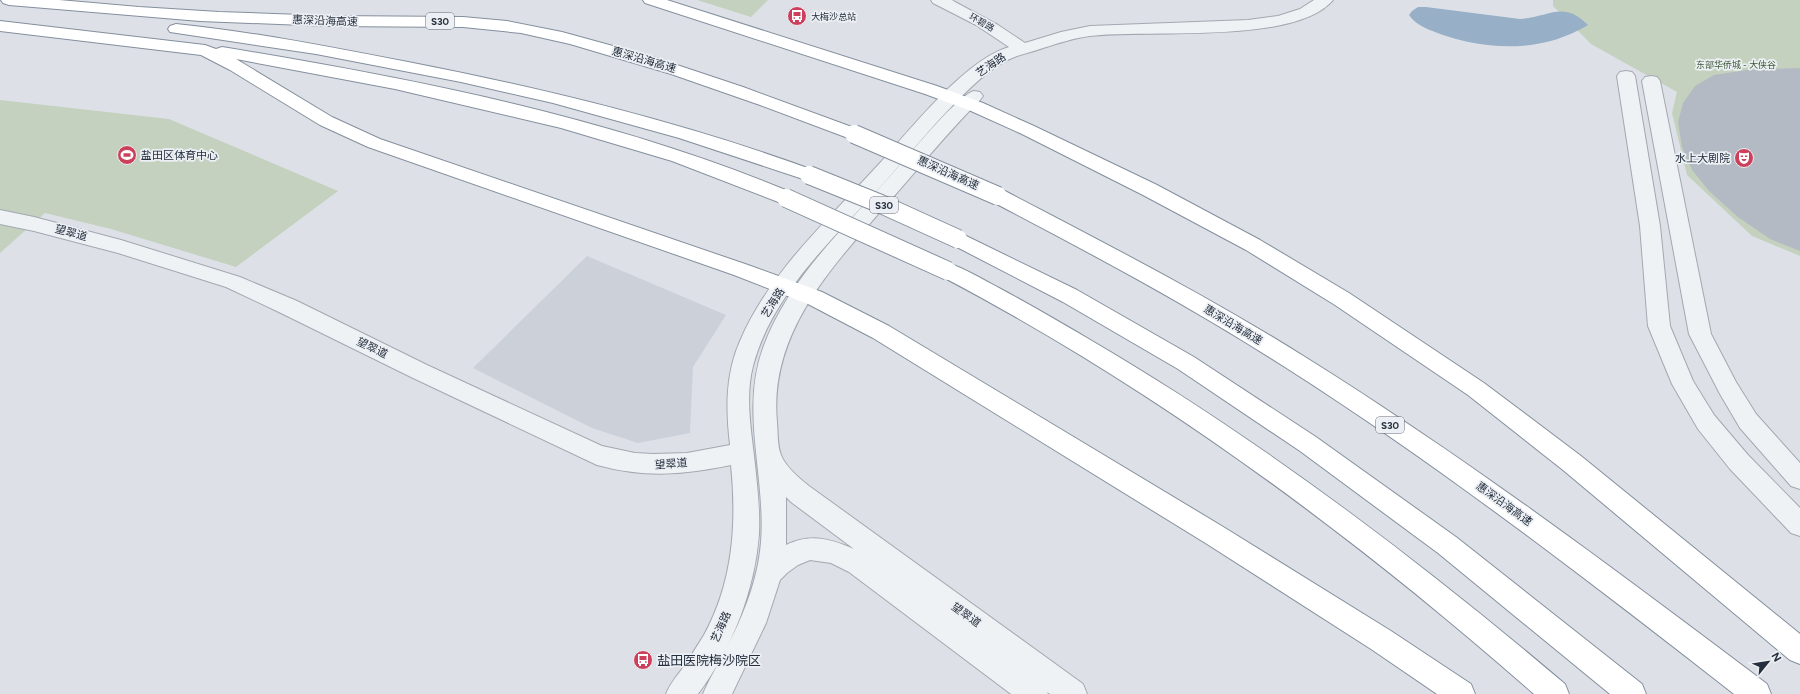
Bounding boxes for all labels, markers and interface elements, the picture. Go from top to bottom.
bus stop icon: 大梅沙总站 [786,5,808,27]
street label: 环碧路 [968,10,996,34]
place label: 大梅沙总站 [811,11,856,22]
street label: 惠深沿海高速 [292,13,358,29]
road number: S30 [426,13,454,29]
street label: 惠深沿海高速 [610,45,678,75]
street label: 艺海路 [974,50,1008,80]
park label: 东部华侨城 - 大侠谷 [1696,59,1776,70]
sports icon: 盐田区体育中心 [116,144,138,166]
theatre icon: 水上大剧院 [1733,147,1755,169]
place label: 盐田区体育中心 [141,149,218,162]
place label: 水上大剧院 [1675,152,1730,165]
street label: 惠深沿海高速 [915,154,981,192]
road number: S30 [870,197,898,213]
street label: 望翠道 [53,222,89,244]
street label: 艺海路 [759,286,787,320]
street label: 惠深沿海高速 [1201,302,1265,348]
street label: 望翠道 [354,335,390,361]
road number: S30 [1376,417,1404,433]
street label: 望翠道 [654,456,688,472]
street label: 惠深沿海高速 [1473,479,1535,529]
street label: 望翠道 [949,600,983,630]
street label: 艺海路 [708,609,734,645]
north arrow [1748,642,1788,682]
bus stop icon: 盐田医院梅沙院区 [632,649,654,671]
text: N [1768,650,1784,664]
place label: 盐田医院梅沙院区 [657,653,761,668]

